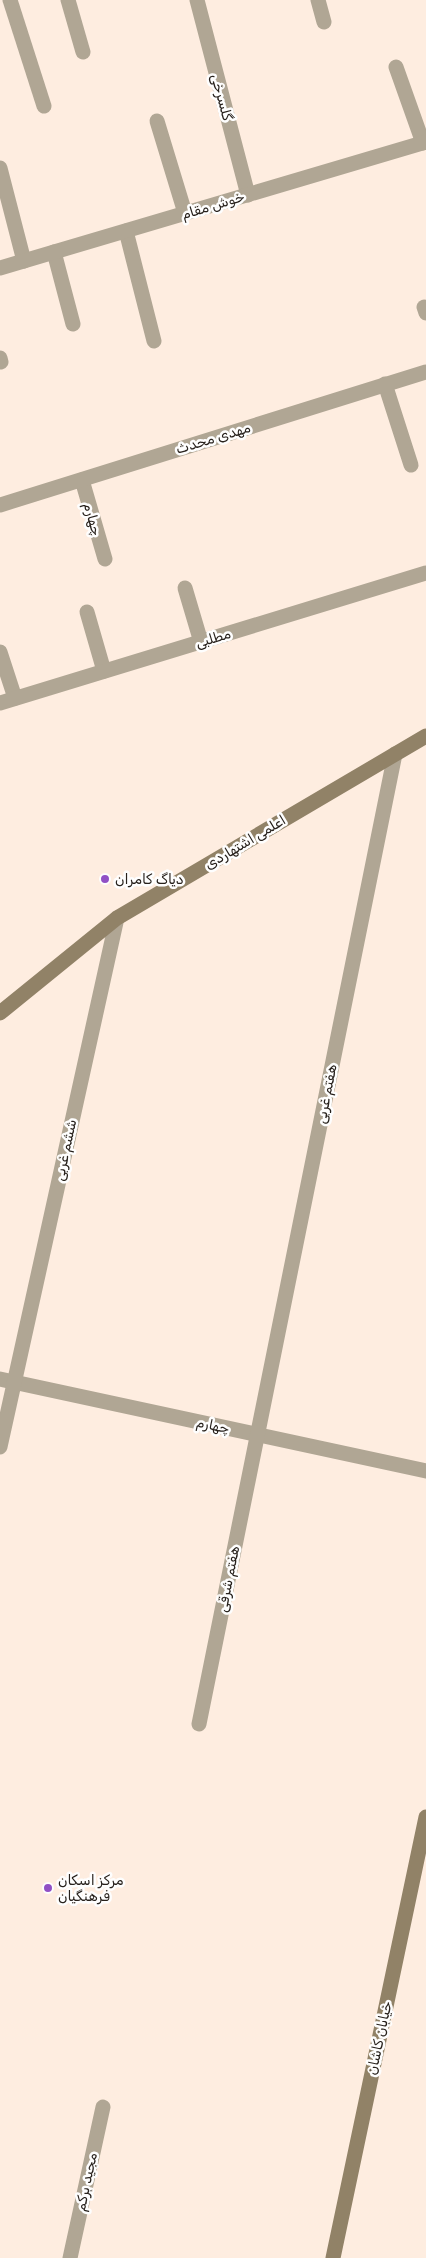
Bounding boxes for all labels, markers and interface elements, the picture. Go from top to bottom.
street label: گلسرخی [207,72,236,123]
street label: خوش مقام [180,188,247,224]
street label: مهدی محدث [174,419,253,458]
street label: چهارم [79,501,105,538]
street label: مطلبی [193,625,233,652]
street label: اعلمی اشتهاردی [202,812,289,873]
place label: دیاگ کامران [115,871,184,888]
marker: دیاگ کامران [99,873,111,885]
street label: هفتم غربی [312,1063,341,1125]
street label: ششم غربی [51,1118,80,1183]
street label: چهارم [195,1414,231,1438]
street label: هفتم شرقی [214,1544,243,1614]
place label: مرکز اسکان فرهنگیان [58,1872,124,1905]
marker: مرکز اسکان فرهنگیان [42,1882,54,1894]
street label: خیابان کاشان [363,2000,396,2076]
street label: مجید برکم [72,2151,101,2213]

